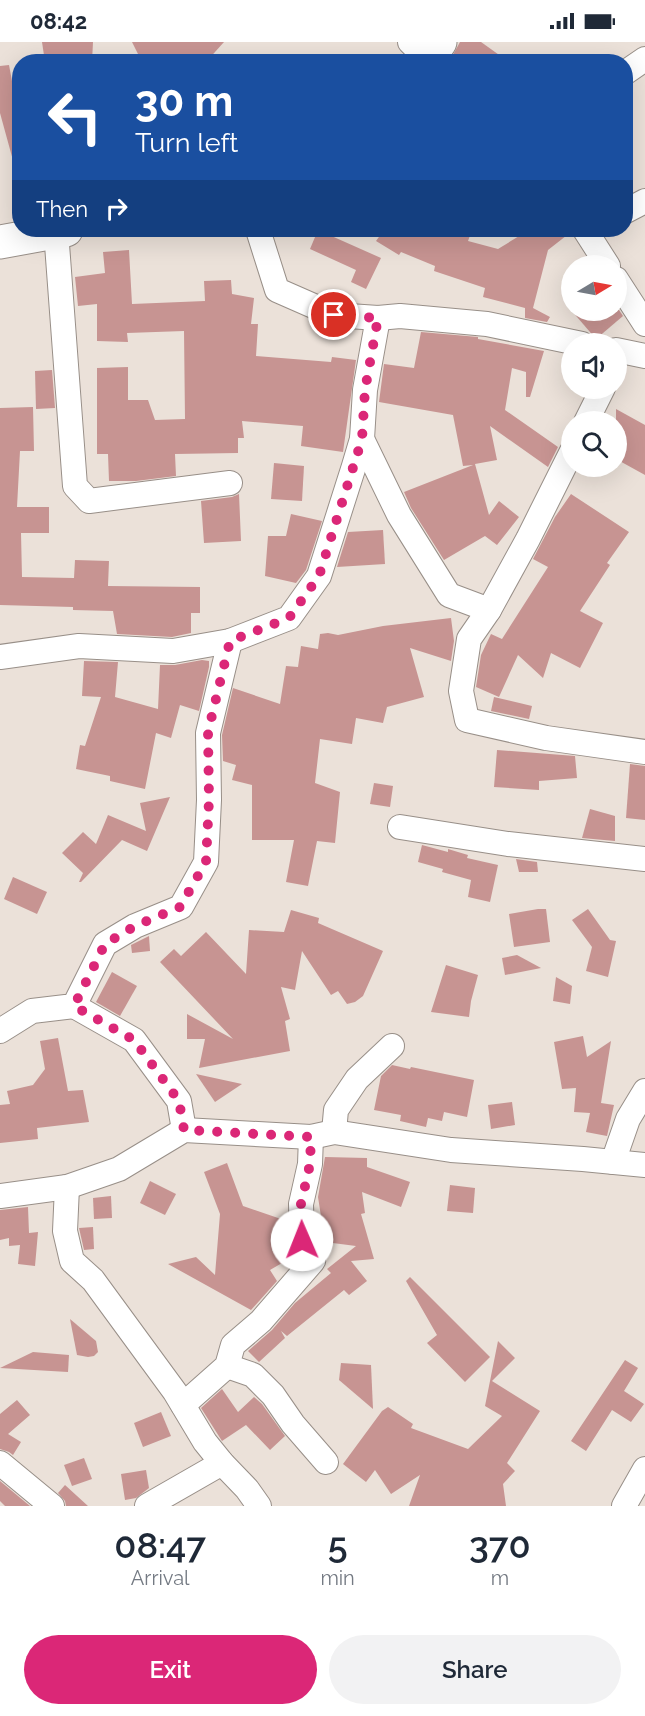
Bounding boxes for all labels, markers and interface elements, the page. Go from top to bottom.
text: 08:42 [30,8,87,34]
text: 30 m [135,77,233,126]
icon: left [36,78,114,156]
text: Turn left [135,127,238,158]
icon: right [100,192,133,225]
text: Then [36,196,88,222]
north arrow [561,255,627,321]
map controls [561,255,627,477]
pin [308,289,359,340]
icon: arrive [317,298,350,331]
button: sound [561,333,627,399]
button: search [561,411,627,477]
position arrow [270,1208,334,1272]
text: 08:47 [114,1524,206,1566]
text: 5 [328,1524,348,1566]
text: 370 [469,1524,531,1566]
text: Arrival [131,1566,190,1590]
text: min [320,1566,355,1590]
text: m [491,1566,509,1590]
button: Exit [24,1635,317,1704]
button: Share [329,1635,621,1704]

